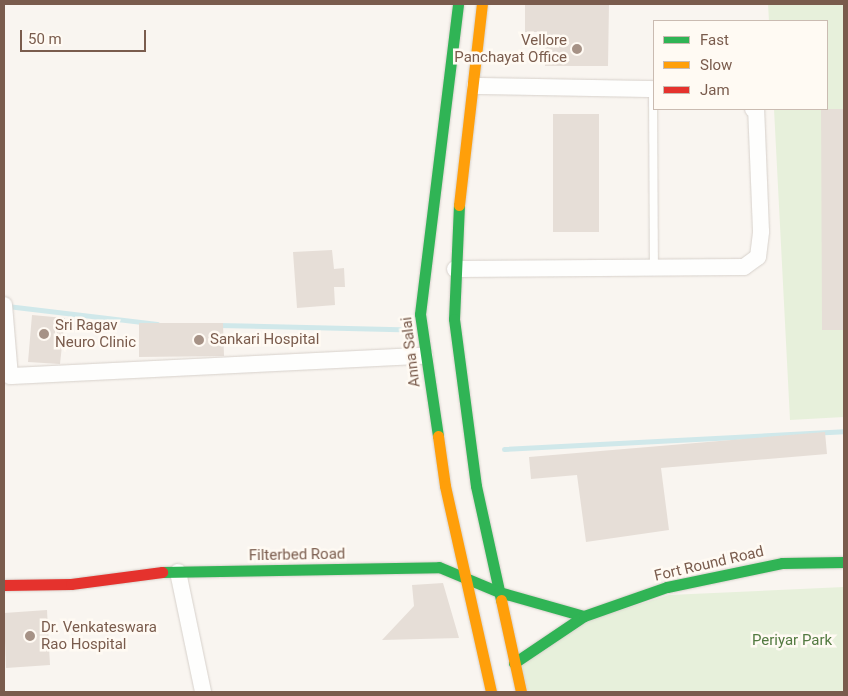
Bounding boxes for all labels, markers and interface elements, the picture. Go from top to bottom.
scale bar [22,20,149,52]
legend [653,20,828,110]
text: 50 m [28,30,62,48]
place label: Vellore Panchayat Office [454,31,567,66]
text: Fast [700,31,729,49]
marker: Vellore Panchayat Office [571,43,583,55]
text: Slow [700,56,732,74]
text: Jam [700,81,730,99]
place label: Sri Ragav Neuro Clinic [55,316,136,351]
street label: Anna Salai [398,316,424,388]
marker: Sri Ragav Neuro Clinic [37,327,51,341]
place label: Sankari Hospital [210,331,319,349]
marker: Sankari Hospital [192,333,206,347]
street label: Fort Round Road [653,543,765,585]
street label: Filterbed Road [249,545,345,565]
place label: Dr. Venkateswara Rao Hospital [41,618,157,653]
marker: Dr. Venkateswara Rao Hospital [23,629,37,643]
park label: Periyar Park [752,632,832,650]

